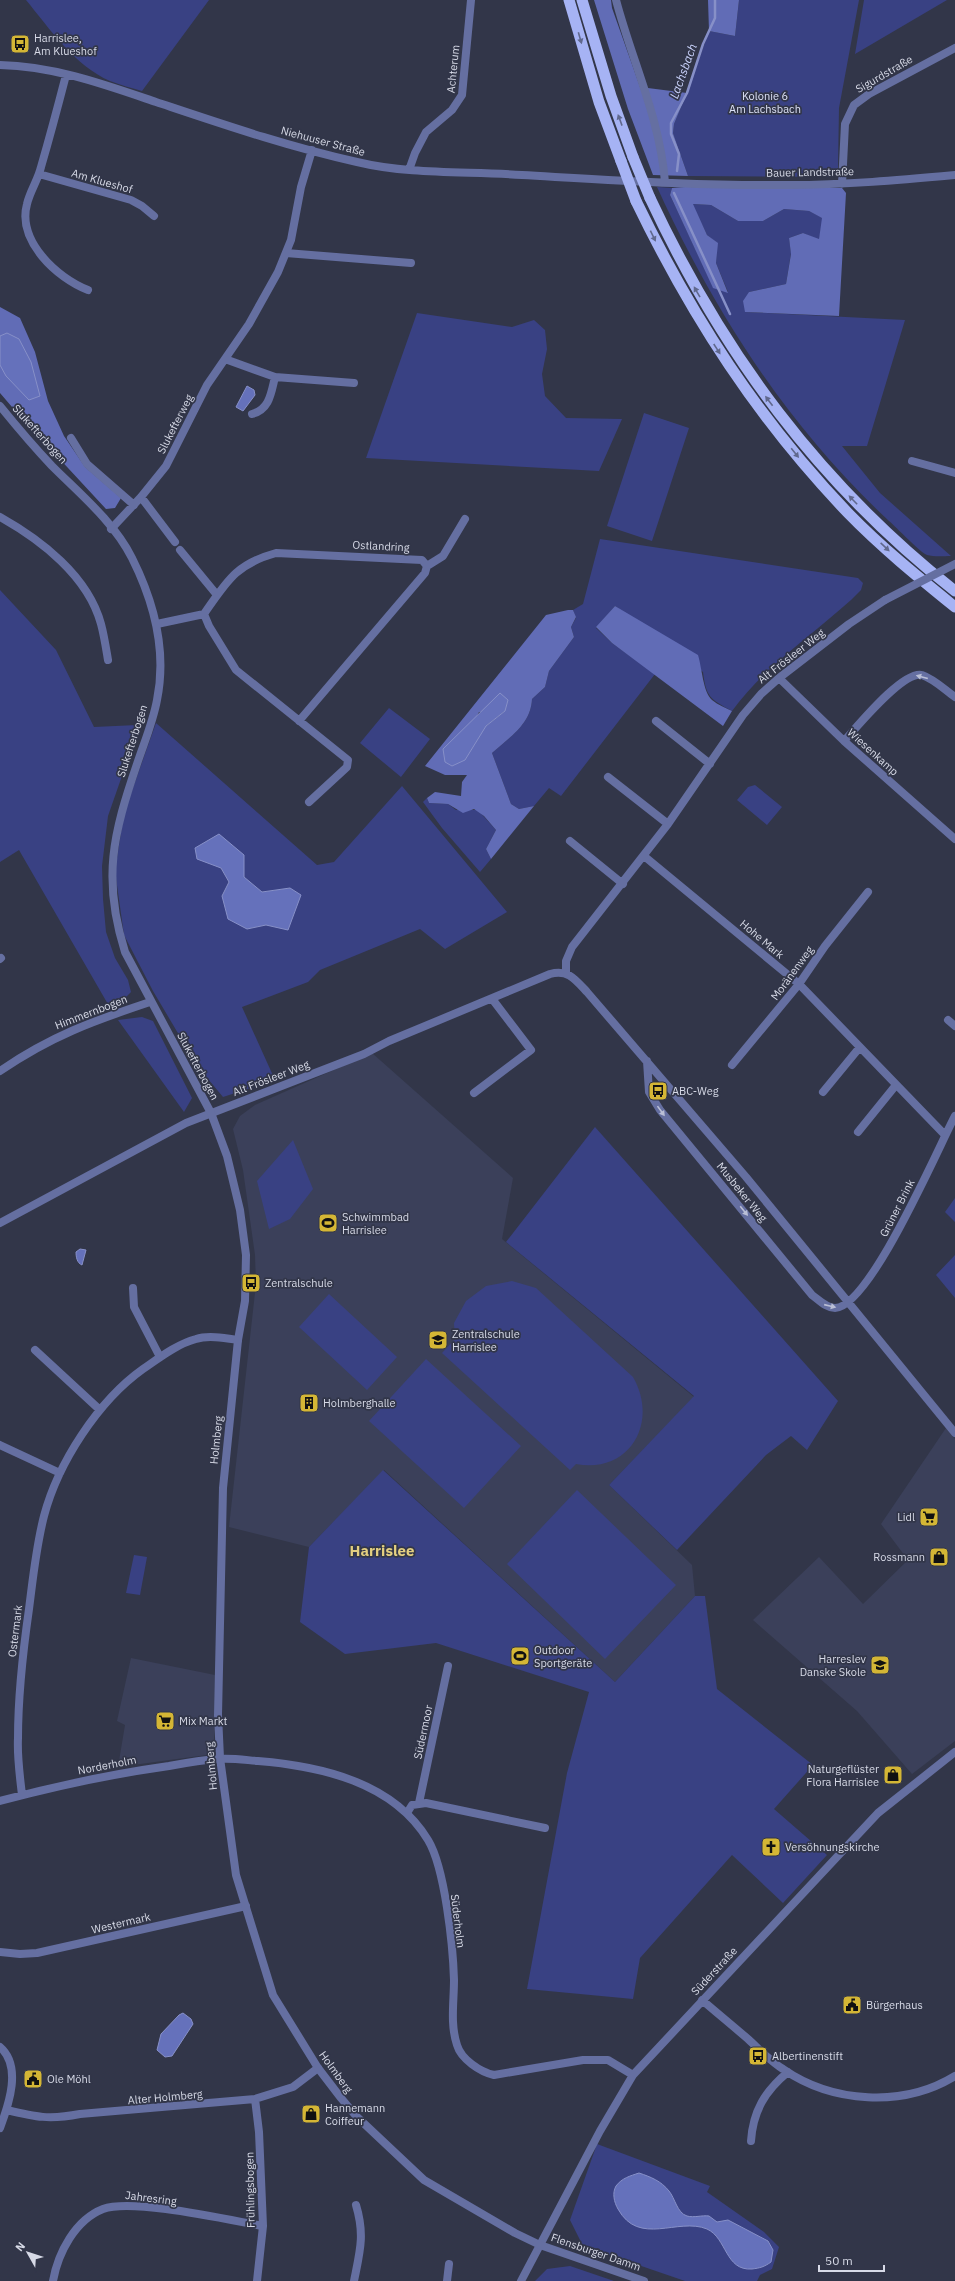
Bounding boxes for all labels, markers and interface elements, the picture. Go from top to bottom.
place label: Harrislee, Am Klueshof [34,31,97,58]
one-way arrow [577,31,583,44]
bus stop icon: Harrislee, Am Klueshof [9,33,31,55]
water label: Lachsbach [666,41,700,101]
street label: Achterum [443,44,463,94]
street label: Sigurdstraße [853,52,915,96]
park label: Kolonie 6 Am Lachsbach [729,89,801,116]
one-way arrow [616,114,622,126]
street label: Niehuuser Straße [279,123,367,159]
street label: Bauer Landstraße [766,164,854,180]
street label: Am Klueshof [70,166,135,196]
one-way arrow [650,230,656,242]
one-way arrow [694,286,701,298]
one-way arrow [713,344,721,354]
street label: Slukefterweg [154,392,196,456]
one-way arrow [765,395,773,406]
street label: Slukefterbogen [10,401,70,467]
one-way arrow [790,448,799,459]
one-way arrow [848,495,858,505]
street label: Ostlandring [352,538,410,554]
one-way arrow [880,542,889,551]
street label: Alt Frösleer Weg [755,625,827,686]
one-way arrow [916,674,928,680]
street label: Slukefterbogen [114,703,150,779]
street label: Wiesenkamp [845,725,901,779]
street label: Hohe Mark [737,916,787,962]
street label: Moränenweg [768,943,816,1003]
street label: Himmernbogen [53,992,129,1032]
street label: Slukefterbogen [174,1029,222,1103]
street label: Alt Frösleer Weg [231,1057,312,1099]
bus stop icon: ABC-Weg [647,1080,669,1102]
place label: ABC-Weg [672,1084,719,1098]
one-way arrow [657,1105,666,1116]
street label: Musbeker Weg [714,1159,770,1225]
street label: Grüner Brink [876,1177,918,1239]
one-way arrow [739,1206,748,1217]
place label: Schwimmbad Harrislee [342,1210,409,1237]
sports icon: Schwimmbad Harrislee [317,1212,339,1234]
bus stop icon: Zentralschule [240,1272,262,1294]
place label: Zentralschule [265,1276,333,1290]
one-way arrow [824,1304,837,1310]
place label: Zentralschule Harrislee [452,1327,520,1354]
school or university icon: Zentralschule Harrislee [427,1329,449,1351]
building icon: Holmberghalle [298,1392,320,1414]
place label: Holmberghalle [323,1396,396,1410]
street label: Holmberg [207,1415,226,1465]
supermarket icon: Lidl [918,1506,940,1528]
place label: Lidl [897,1510,915,1524]
district label: Harrislee [350,1541,414,1560]
shop icon: Rossmann [928,1546,950,1568]
place label: Rossmann [873,1550,925,1564]
street label: Ostermark [5,1604,25,1658]
place label: Outdoor Sportgeräte [534,1643,592,1670]
sports icon: Outdoor Sportgeräte [509,1645,531,1667]
place label: Harreslev Danske Skole [800,1652,867,1679]
school or university icon: Harreslev Danske Skole [869,1654,891,1676]
street label: Südermoor [410,1704,436,1760]
supermarket icon: Mix Markt [154,1710,176,1732]
place label: Mix Markt [179,1714,227,1728]
street label: Holmberg [202,1741,220,1791]
street label: Norderholm [77,1752,137,1778]
place label: Naturgeflüster Flora Harrislee [806,1762,879,1789]
shop icon: Naturgeflüster Flora Harrislee [882,1764,904,1786]
church icon: Versöhnungskirche [760,1836,782,1858]
place label: Versöhnungskirche [785,1840,879,1854]
street label: Süderholm [448,1893,468,1949]
street label: Westermark [90,1909,152,1937]
street label: Süderstraße [688,1944,740,1998]
public building icon: Bürgerhaus [841,1994,863,2016]
place label: Bürgerhaus [866,1998,923,2012]
bus stop icon: Albertinenstift [747,2045,769,2067]
street label: Holmberg [316,2048,356,2096]
place label: Albertinenstift [772,2049,843,2063]
public building icon: Ole Möhl [22,2068,44,2090]
place label: Ole Möhl [47,2072,91,2086]
street label: Alter Holmberg [127,2087,203,2107]
place label: Hannemann Coiffeur [325,2101,385,2128]
shop icon: Hannemann Coiffeur [300,2103,322,2125]
street label: Frühlingsbogen [242,2152,258,2228]
street label: Jahresring [124,2188,178,2208]
street label: Flensburger Damm [549,2230,643,2274]
north arrow [8,2233,48,2273]
text: N [12,2239,28,2254]
scale bar [819,2247,884,2273]
text: 50 m [825,2253,853,2268]

